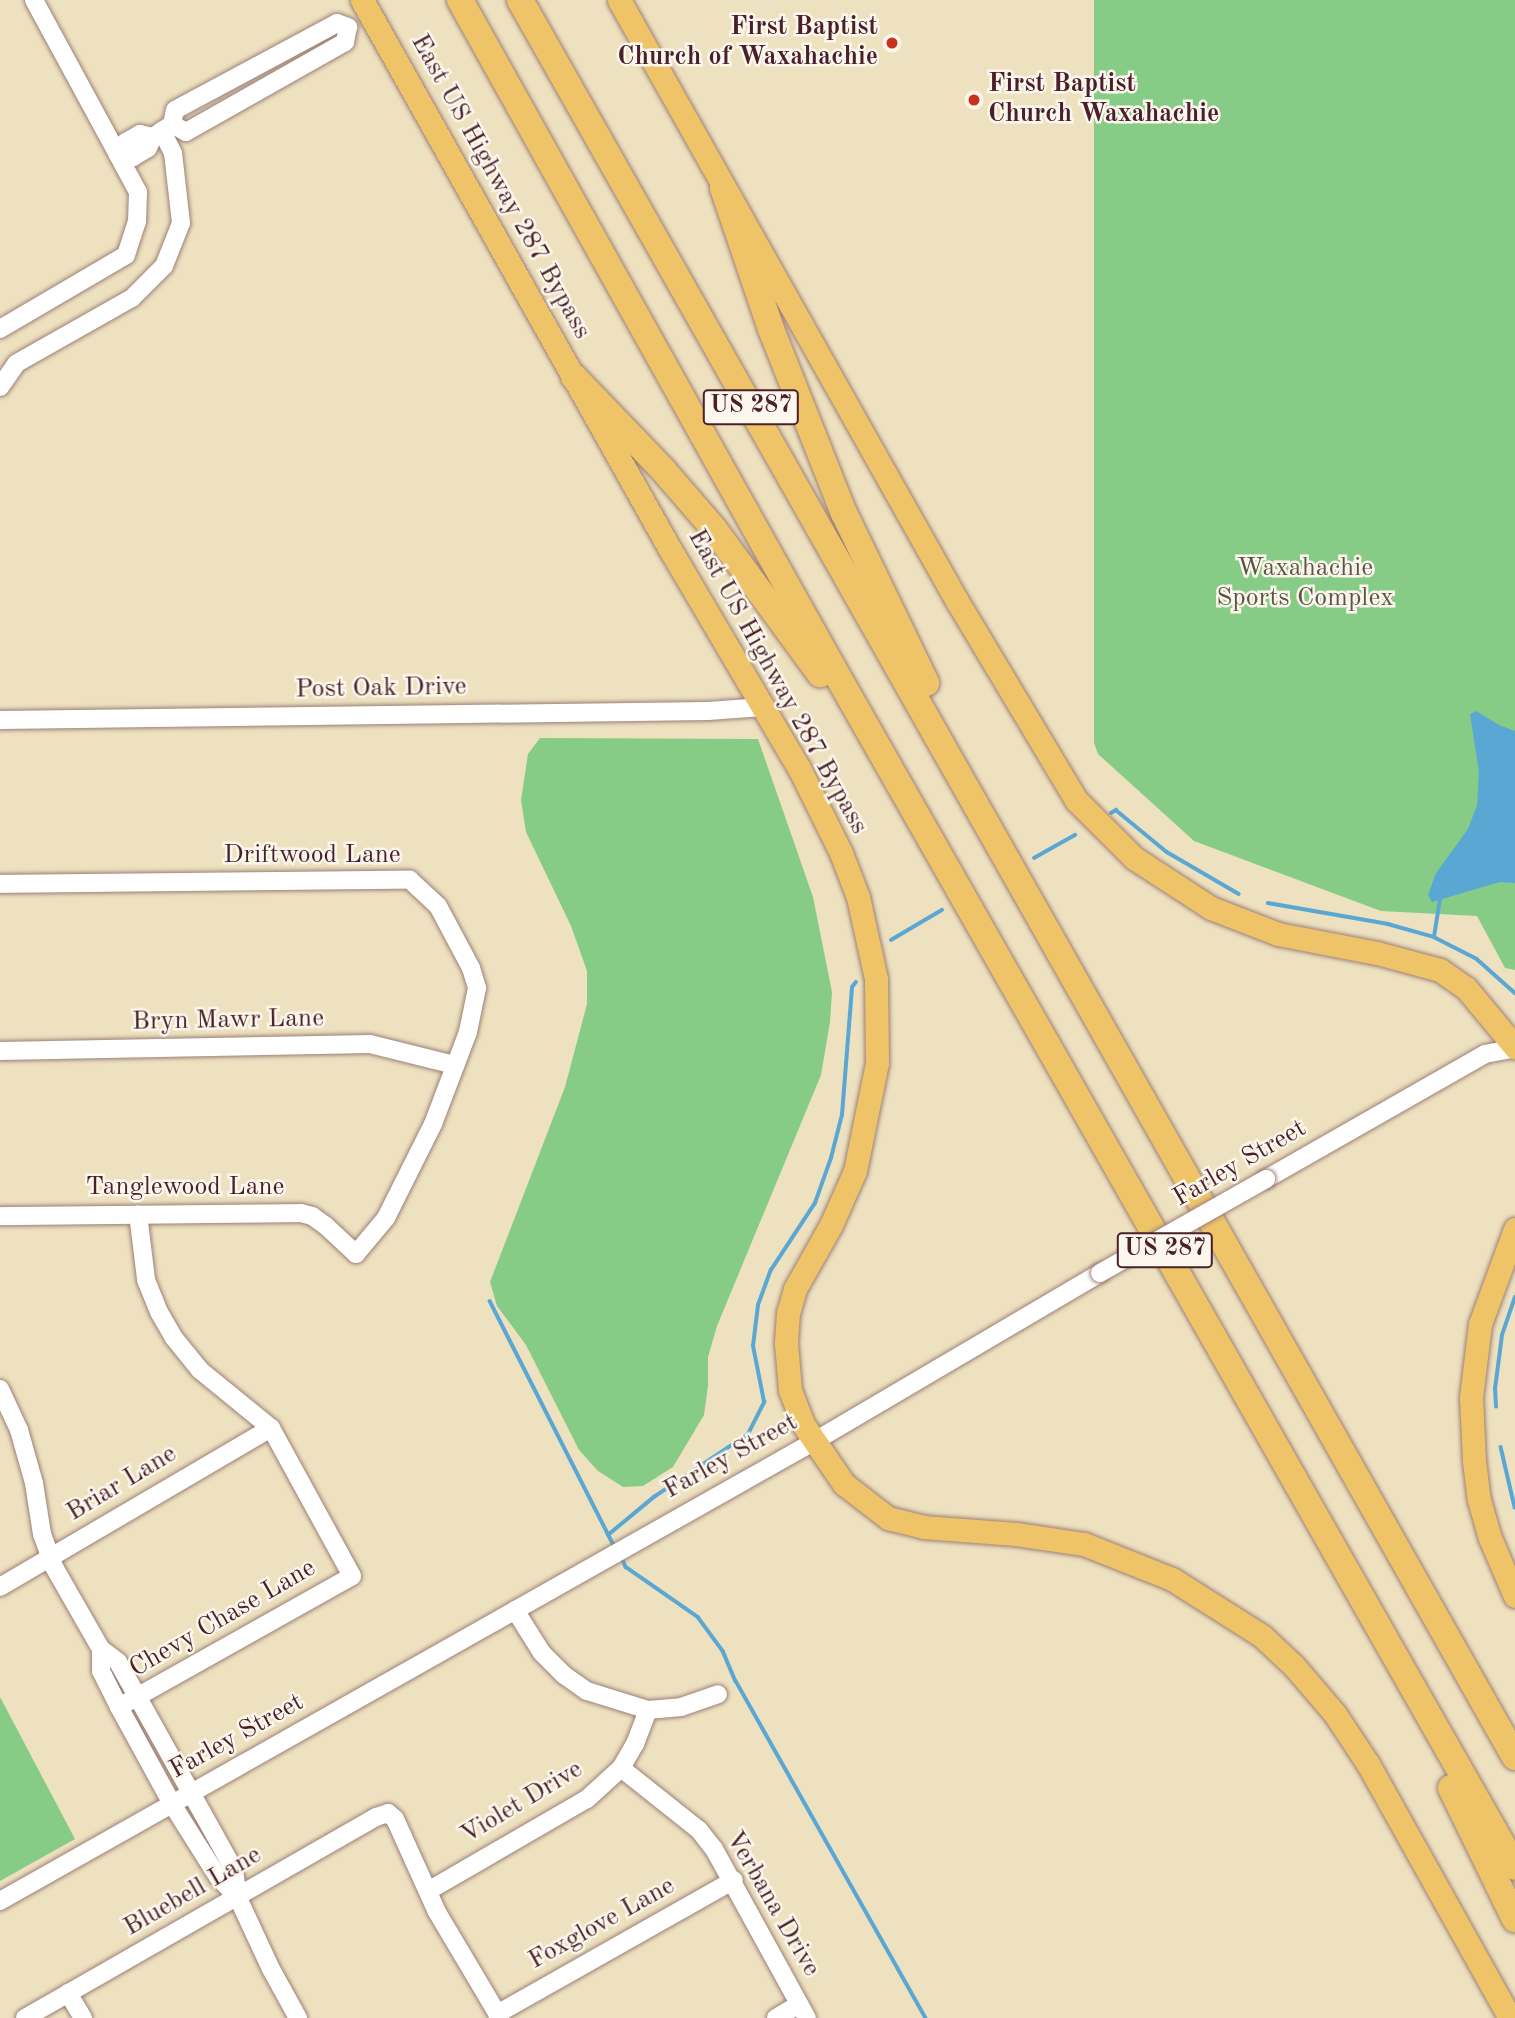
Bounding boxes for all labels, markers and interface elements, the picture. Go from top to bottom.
place label: First Baptist Church of Waxahachie [617,12,878,74]
street label: East US Highway 287 Bypass [403,29,597,345]
marker: First Baptist Church of Waxahachie [884,35,900,51]
place label: First Baptist Church Waxahachie [988,69,1219,130]
marker: First Baptist Church Waxahachie [966,92,982,108]
road number: US 287 [702,386,800,428]
street label: East US Highway 287 Bypass [680,524,874,840]
park label: Waxahachie Sports Complex [1216,553,1394,614]
street label: Post Oak Drive [295,672,467,706]
street label: Driftwood Lane [223,840,401,872]
street label: Bryn Mawr Lane [132,1004,324,1038]
street label: Farley Street [1168,1113,1312,1215]
street label: Tanglewood Lane [86,1172,284,1204]
road number: US 287 [1116,1230,1214,1270]
street label: Farley Street [659,1407,803,1507]
street label: Briar Lane [61,1439,183,1529]
street label: Chevy Chase Lane [124,1553,322,1685]
street label: Farley Street [165,1687,309,1787]
street label: Violet Drive [455,1754,589,1852]
street label: Verbana Drive [718,1826,826,1982]
street label: Bluebell Lane [119,1840,267,1944]
street label: Foxglove Lane [523,1871,681,1977]

